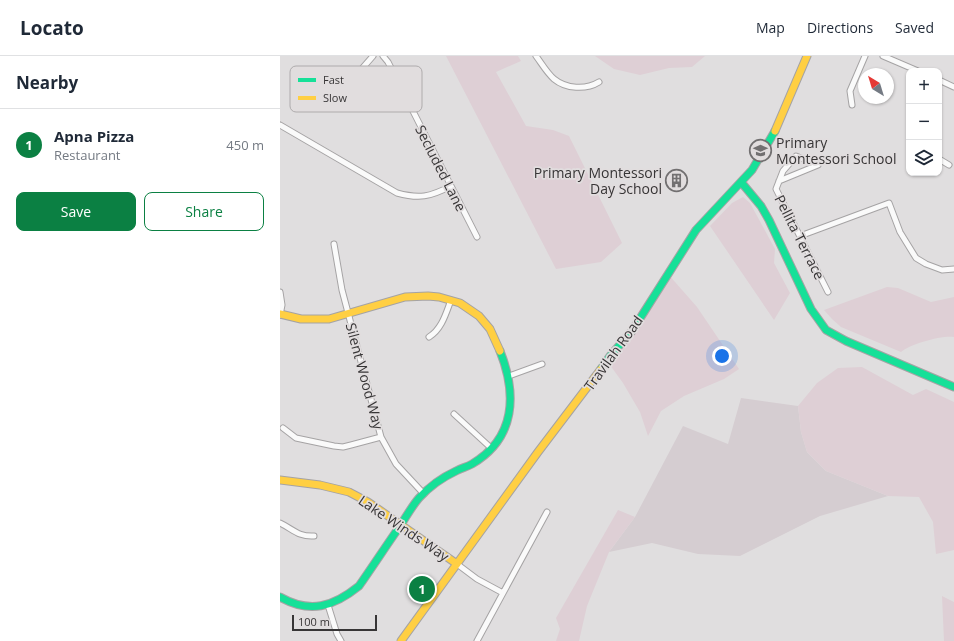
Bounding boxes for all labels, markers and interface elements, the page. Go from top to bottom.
text: Locato [20,15,84,41]
text: Map [756,18,785,37]
text: Directions [807,18,873,37]
text: Saved [895,18,934,37]
legend [290,66,422,112]
north arrow [858,68,894,104]
map controls [906,68,942,176]
button: + [906,68,942,104]
text: Nearby [16,71,78,94]
text: Fast [323,72,344,87]
text: Slow [323,90,347,105]
button: − [906,104,942,140]
street label: Secluded Lane [411,122,471,215]
text: Apna Pizza [54,126,134,146]
place label: Primary Montessori School [776,133,896,168]
text: 1 [25,136,33,154]
text: 450 m [226,136,264,154]
school or university icon: Primary Montessori School [747,137,773,163]
button: layers [906,140,942,176]
text: Restaurant [54,146,121,164]
place label: Primary Montessori Day School [534,163,662,198]
building icon: Primary Montessori Day School [664,167,690,193]
street label: Pellita Terrace [771,191,830,283]
button: Save [16,192,136,231]
button: Share [144,192,264,231]
street label: Travilah Road [579,312,647,394]
street label: Silent Wood Way [342,321,389,432]
your location [712,346,732,366]
street label: Lake Winds Way [355,491,454,566]
pin: 1 [409,574,435,604]
scale bar [292,613,377,632]
text: 100 m [298,614,330,629]

